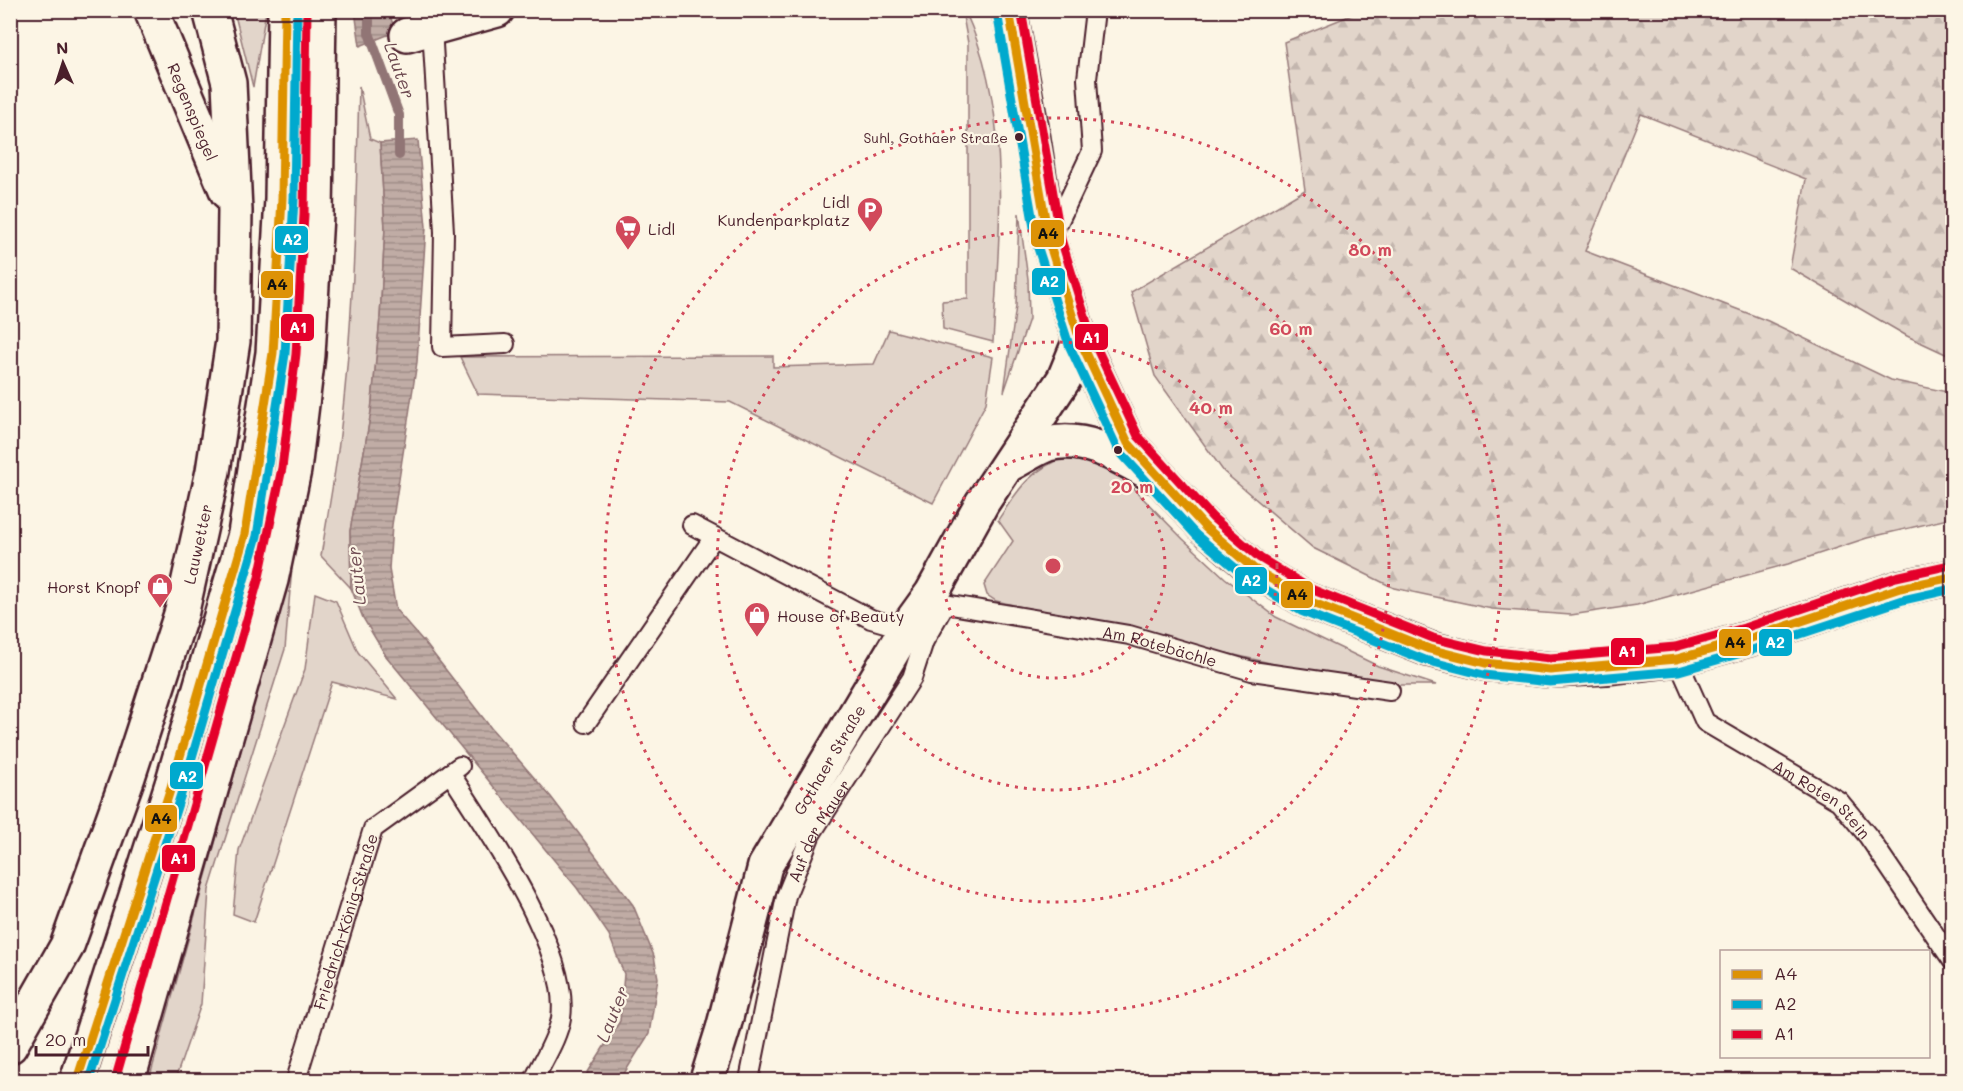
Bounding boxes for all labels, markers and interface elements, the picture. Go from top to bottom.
north arrow [33,33,93,93]
text: N [56,37,69,58]
water label: Lauter [379,38,421,102]
street label: Regenspiegel [164,60,223,163]
place label: Suhl, Gothaer Straße [863,128,1008,147]
marker: Suhl, Gothaer Straße [1013,131,1025,143]
place label: Lidl Kundenparkplatz [718,191,850,230]
parking icon: Lidl Kundenparkplatz [855,195,885,233]
supermarket icon: Lidl [613,213,643,251]
place label: Lidl [648,218,675,239]
line badge: A4 [1030,219,1065,248]
text: A4 [1037,222,1059,243]
line badge: A2 [274,225,309,254]
text: A2 [282,228,302,249]
text: 80 m [1348,237,1392,261]
line badge: A2 [1031,267,1066,296]
line badge: A4 [260,270,294,299]
text: A2 [1039,270,1059,291]
text: A4 [266,273,288,294]
line badge: A1 [280,313,315,342]
text: A1 [289,316,307,337]
text: 60 m [1269,316,1313,340]
line badge: A1 [1074,323,1109,351]
text: A1 [1082,326,1100,347]
text: 40 m [1189,395,1233,419]
unlabelled marker [1112,444,1124,456]
text: 20 m [1111,474,1153,498]
street label: Lauwetter [178,502,216,586]
water label: Lauter [341,546,371,606]
centre of rings [1043,556,1063,576]
line badge: A2 [1234,566,1268,595]
text: A2 [1241,569,1261,590]
shop icon: Horst Knopf [145,571,175,609]
place label: Horst Knopf [47,576,141,597]
line badge: A4 [1280,580,1314,609]
text: A4 [1286,583,1308,604]
shop icon: House of Beauty [742,600,772,638]
place label: House of Beauty [777,605,904,626]
street label: Am Rotebächle [1101,620,1220,671]
line badge: A4 [1718,628,1752,657]
line badge: A2 [1758,628,1793,657]
text: A4 [1724,631,1746,652]
text: A2 [1765,631,1785,652]
line badge: A1 [1610,637,1645,666]
text: A1 [1618,640,1636,661]
street label: Gothaer Straße [788,700,869,818]
street label: Am Roten Stein [1770,754,1876,843]
line badge: A2 [169,761,204,790]
text: A2 [177,765,197,786]
street label: Auf der Mauer [782,775,854,885]
line badge: A4 [144,804,178,833]
text: A4 [150,807,172,828]
street label: Friedrich-König-Straße [308,831,382,1012]
line badge: A1 [161,844,196,873]
text: A1 [170,847,188,868]
legend [1720,950,1930,1058]
text: A4 [1774,961,1797,985]
water label: Lauter [590,982,634,1046]
text: A2 [1774,991,1796,1015]
scale bar [36,1019,148,1057]
text: A1 [1774,1021,1795,1045]
text: 20 m [45,1027,86,1051]

